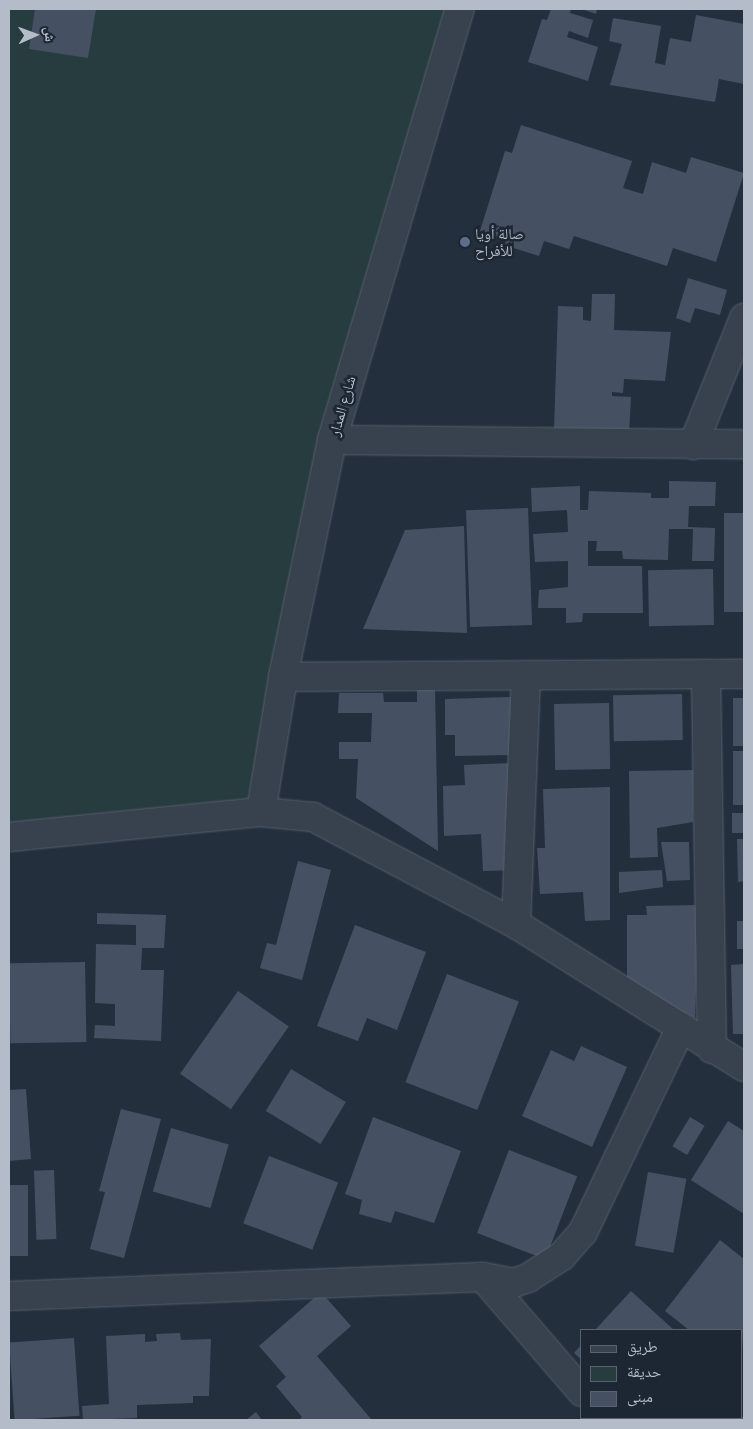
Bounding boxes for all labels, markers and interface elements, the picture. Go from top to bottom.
north arrow [10,10,60,60]
text: ش [42,27,59,42]
place label: صالة أويا للأفراح [475,224,524,259]
marker: صالة أويا للأفراح [459,236,471,248]
street label: شارع المدار [325,374,359,438]
legend [580,1329,743,1419]
text: طريق [627,1337,658,1355]
text: حديقة [627,1362,661,1380]
text: مبنى [627,1387,653,1405]

